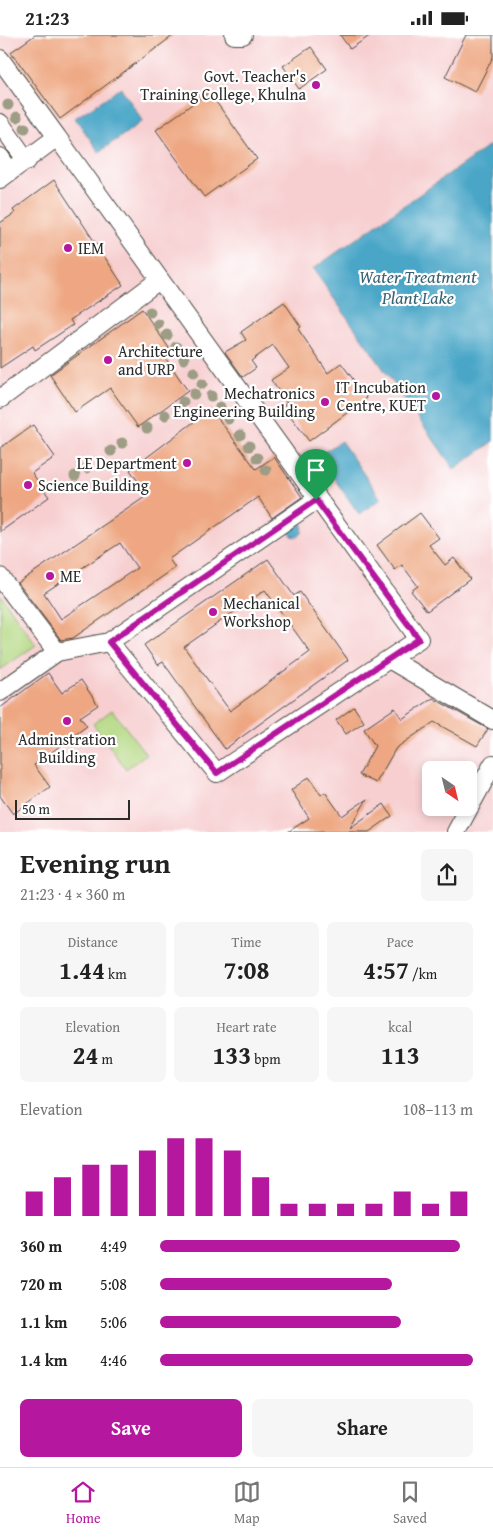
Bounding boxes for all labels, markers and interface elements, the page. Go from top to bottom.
text: 21:23 [25,4,70,32]
place label: Govt. Teacher's Training College, Khulna [140,64,306,106]
marker: Govt. Teacher's Training College, Khulna [310,79,322,91]
place label: IEM [78,236,104,260]
marker: IEM [62,242,74,254]
water label: Water Treatment Plant Lake [359,263,477,311]
place label: Architecture and URP [118,339,203,381]
marker: Architecture and URP [102,354,114,366]
place label: IT Incubation Centre, KUET [336,375,426,417]
place label: Mechatronics Engineering Building [173,381,315,423]
marker: IT Incubation Centre, KUET [430,390,442,402]
marker: Mechatronics Engineering Building [319,396,331,408]
pin [295,449,337,500]
place label: LE Department [77,451,177,475]
icon: arrive [302,456,330,484]
marker: LE Department [181,457,193,469]
place label: Science Building [38,473,149,497]
marker: Science Building [22,479,34,491]
place label: ME [60,564,81,588]
marker: ME [44,570,56,582]
place label: Mechanical Workshop [223,591,300,633]
marker: Mechanical Workshop [207,606,219,618]
marker: Adminstration Building [61,715,73,727]
place label: Adminstration Building [18,727,116,769]
north arrow [422,761,478,816]
map controls [422,761,477,816]
scale bar [15,797,130,820]
text: 50 m [22,799,50,819]
text: Evening run [20,842,171,883]
button: share [421,849,473,901]
text: 21:23 · 4 × 360 m [20,882,125,906]
text: Distance [68,932,118,952]
text: Time [232,932,261,952]
text: Pace [387,932,414,952]
text: 1.44 [59,952,105,988]
text: 7:08 [224,952,269,988]
text: 4:57 [363,952,409,988]
text: km [105,964,127,984]
text: /km [409,964,437,984]
text: Elevation [65,1017,120,1037]
text: Heart rate [216,1017,277,1037]
text: kcal [388,1017,412,1037]
text: 24 [73,1037,99,1073]
text: 133 [212,1037,251,1073]
text: 113 [381,1037,420,1073]
text: m [99,1049,113,1069]
text: bpm [251,1049,281,1069]
text: Elevation [20,1097,83,1121]
text: 108–113 m [403,1097,473,1121]
text: 360 m [20,1234,62,1258]
text: 4:49 [100,1234,127,1258]
text: 720 m [20,1272,62,1296]
text: 5:08 [100,1272,127,1296]
text: 1.1 km [20,1310,67,1334]
text: 5:06 [100,1310,127,1334]
text: 1.4 km [20,1348,67,1372]
text: 4:46 [100,1348,127,1372]
button: Save [20,1399,242,1457]
button: Share [252,1399,473,1457]
tab: Home [66,1478,101,1528]
tab: Map [233,1478,261,1528]
tab: Saved [393,1478,427,1528]

